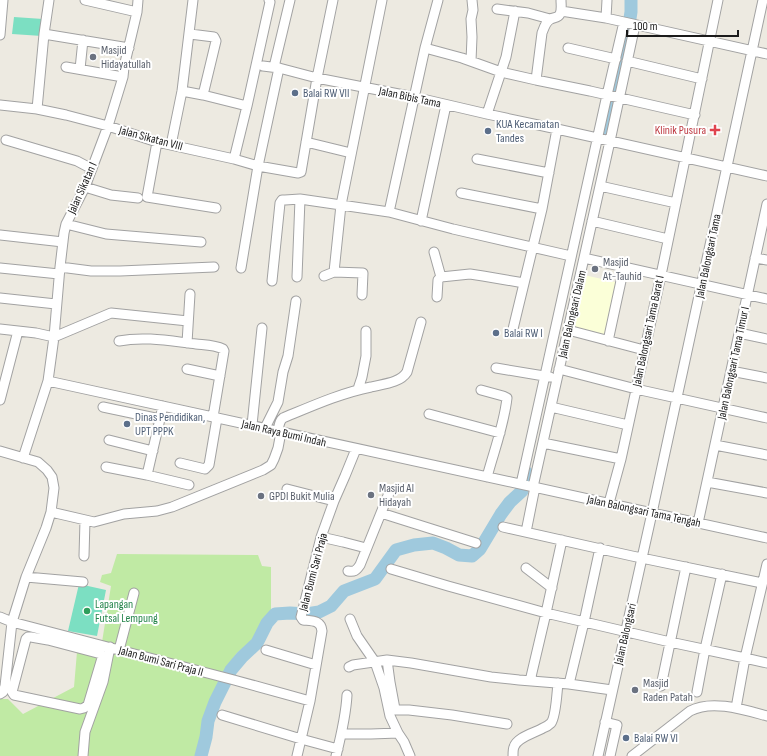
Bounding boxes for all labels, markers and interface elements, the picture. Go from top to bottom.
scale bar [627,12,738,38]
text: 100 m [633,19,658,34]
place label: Masjid Hidayatullah [101,43,151,72]
marker: Masjid Hidayatullah [88,52,98,62]
street label: Jalan Bibis Tama [377,83,443,111]
place label: Balai RW VII [303,86,349,101]
marker: Balai RW VII [290,88,300,98]
place label: KUA Kecamatan Tandes [496,117,559,146]
street label: Jalan Sikatan VIII [116,123,184,154]
place label: Klinik Pusura [655,123,706,138]
marker: Klinik Pusura [709,124,721,136]
marker: KUA Kecamatan Tandes [483,126,493,136]
street label: Jalan Sikatan I [64,160,101,217]
street label: Jalan Balongsari Tama [692,212,725,301]
place label: Masjid At-Tauhid [602,255,642,284]
marker: Masjid At-Tauhid [590,264,600,274]
street label: Jalan Balongsari Dalam [555,269,590,360]
street label: Jalan Balongsari Tama Barat I [629,274,668,389]
street label: Jalan Balongsari Tama Timur I [714,305,753,422]
place label: Balai RW I [504,326,543,341]
marker: Balai RW I [491,328,501,338]
place label: Dinas Pendidikan, UPT PPPK [135,410,205,439]
street label: Jalan Raya Bumi Indah [239,416,328,451]
marker: Dinas Pendidikan, UPT PPPK [122,419,132,429]
place label: Masjid Al Hidayah [379,481,414,510]
place label: GPDI Bukit Mulia [269,489,335,504]
marker: Masjid Al Hidayah [366,490,376,500]
marker: GPDI Bukit Mulia [256,491,266,501]
street label: Jalan Balongsari Tama Tengah [585,492,702,531]
street label: Jalan Bumi Sari Praja [296,531,331,614]
place label: Lapangan Futsal Lempung [95,597,158,626]
street label: Jalan Balongsari [611,602,640,667]
marker: Lapangan Futsal Lempung [82,606,92,616]
street label: Jalan Bumi Sari Praja II [116,643,205,680]
place label: Masjid Raden Patah [643,676,693,705]
marker: Masjid Raden Patah [630,685,640,695]
place label: Balai RW VI [634,731,678,746]
marker: Balai RW VI [621,733,631,743]

